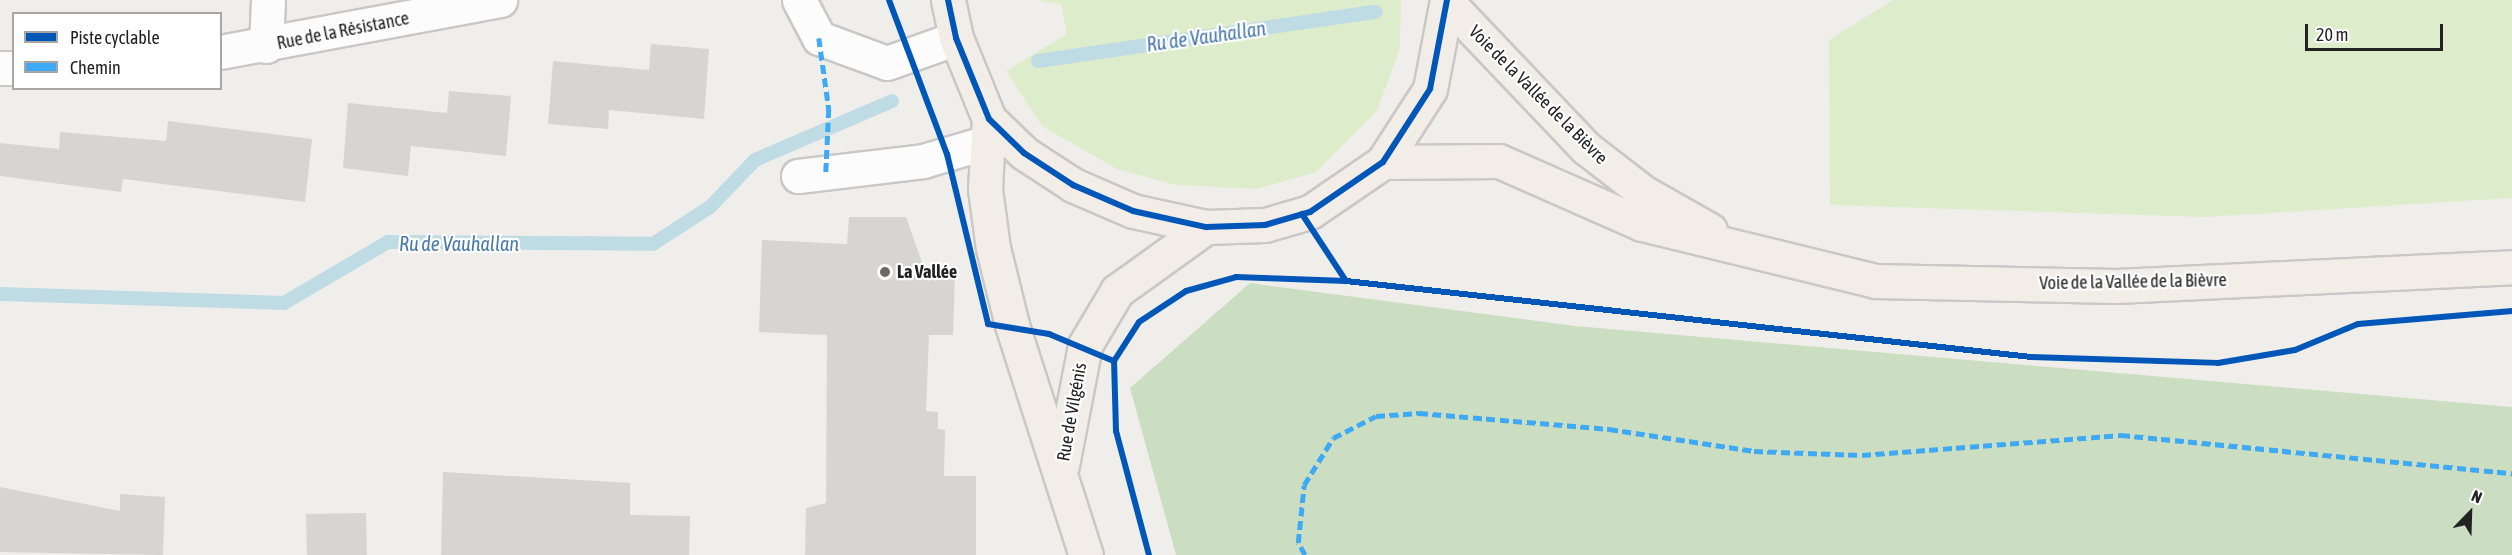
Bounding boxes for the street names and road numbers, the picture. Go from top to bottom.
street label: Rue de la Résistance [275,8,411,54]
street label: Voie de la Vallée de la Bièvre [1464,21,1612,169]
street label: Voie de la Vallée de la Bièvre [2039,270,2227,294]
street label: Rue de Vilgénis [1053,361,1091,463]

